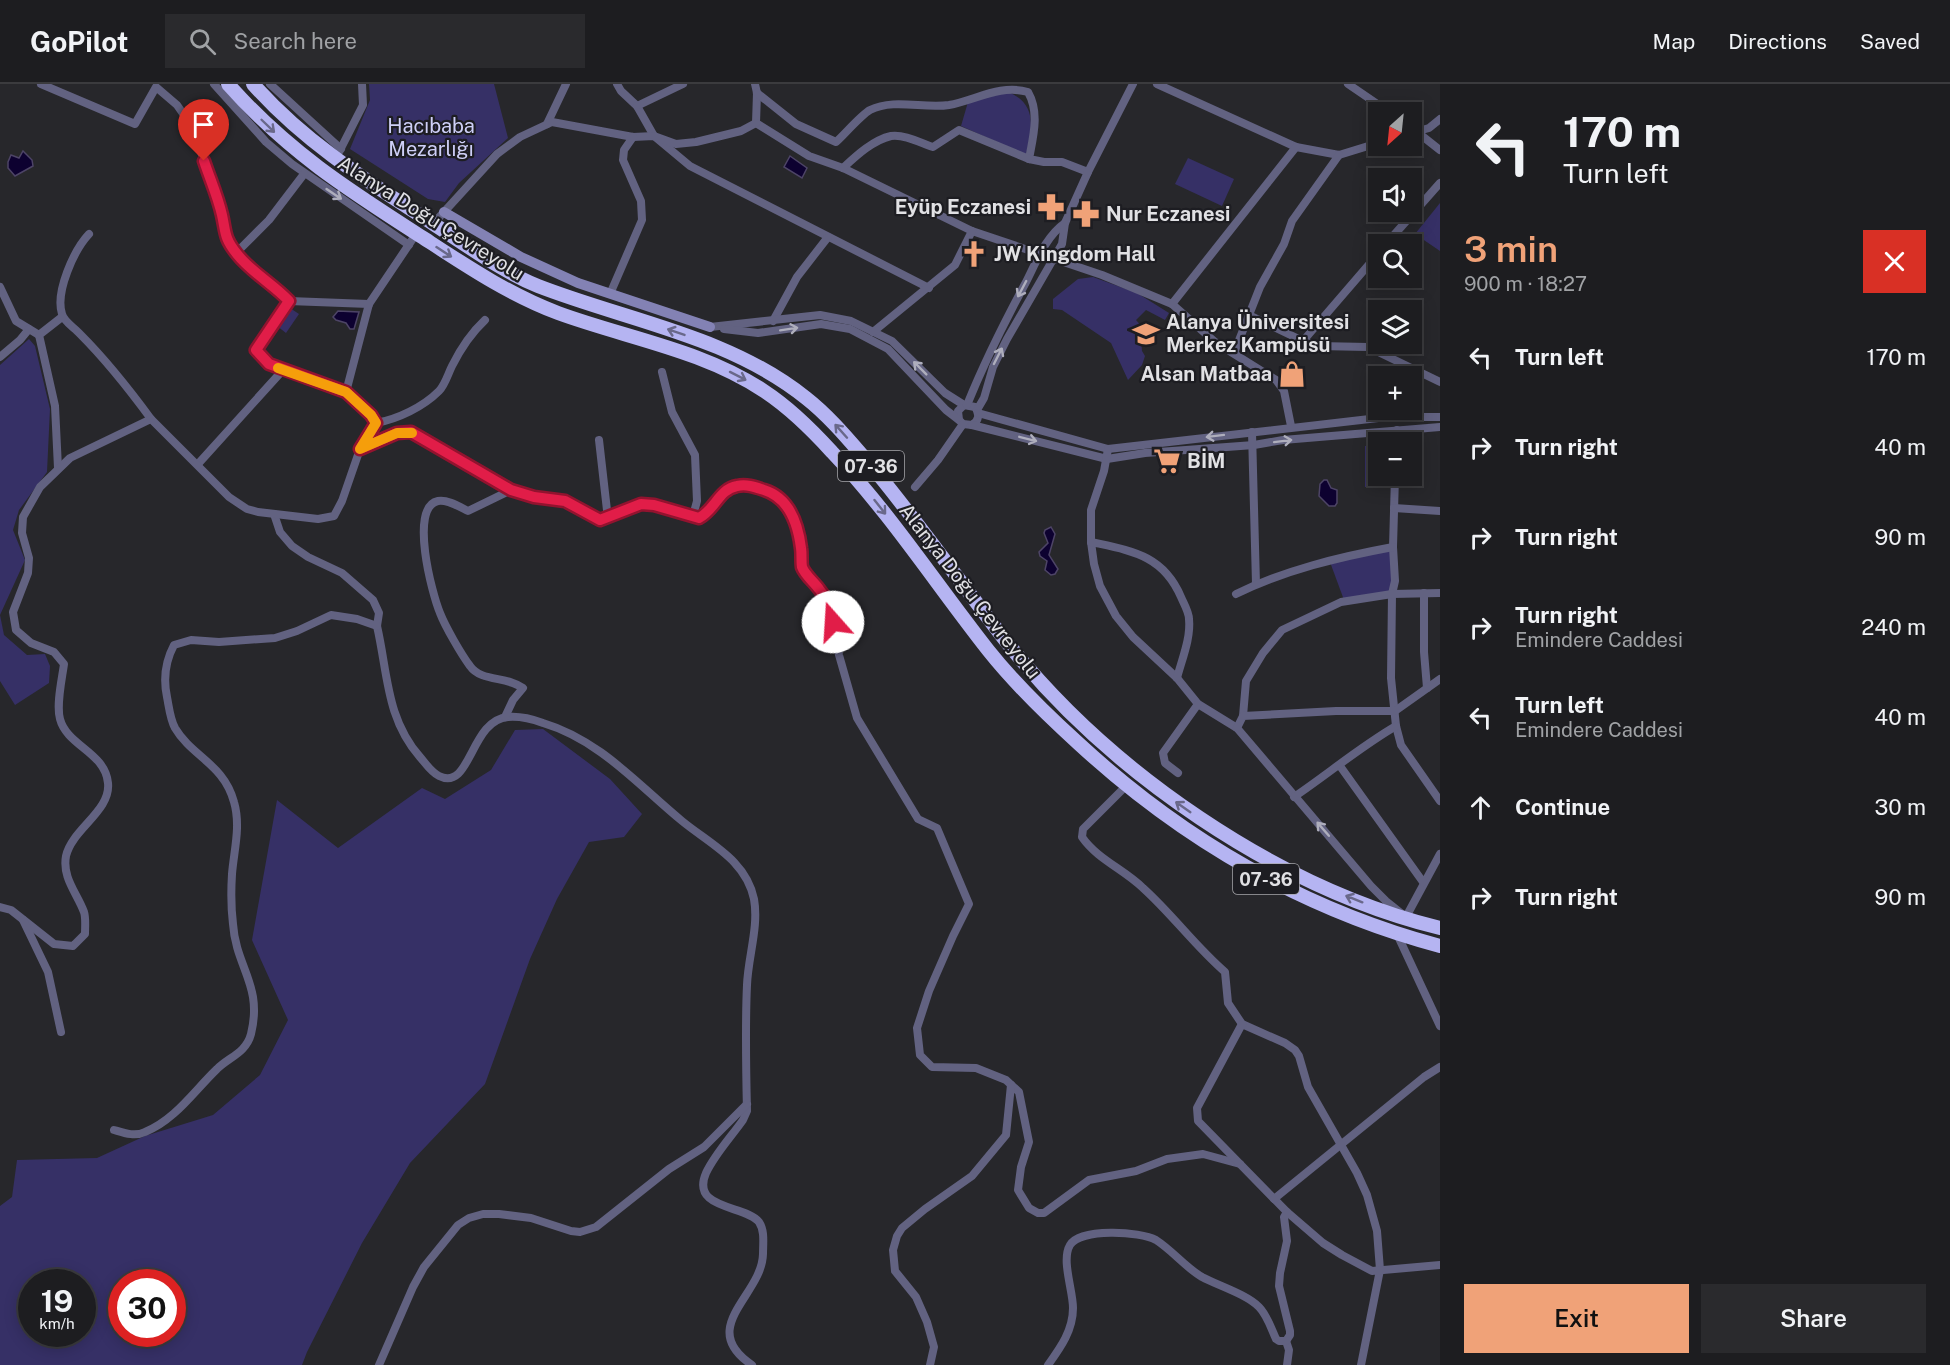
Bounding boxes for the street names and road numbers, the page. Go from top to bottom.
street label: Alanya Doğu Çevreyolu [333,151,529,285]
road number: 07-36 [838,451,904,481]
street label: Alanya Doğu Çevreyolu [894,499,1046,683]
road number: 07-36 [1233,864,1299,894]

